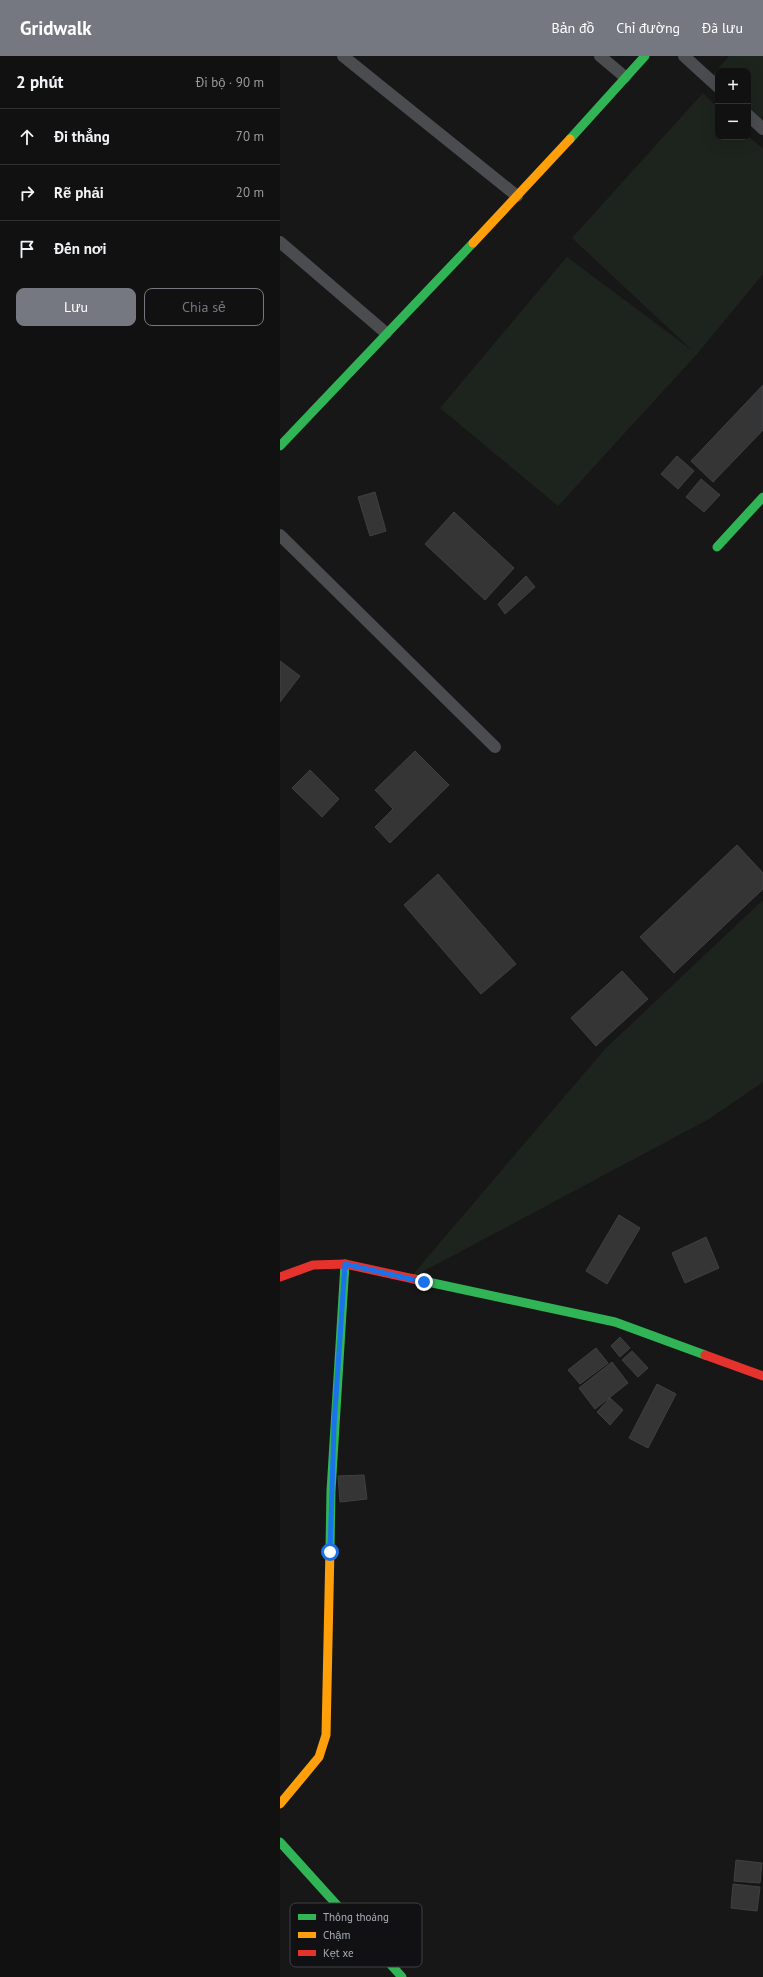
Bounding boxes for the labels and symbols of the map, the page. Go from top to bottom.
route end [415,1273,433,1291]
route start [321,1543,339,1561]
legend [290,1903,422,1967]
text: Thông thoáng [323,1910,389,1924]
text: Chậm [323,1928,350,1942]
text: Kẹt xe [323,1946,354,1960]

